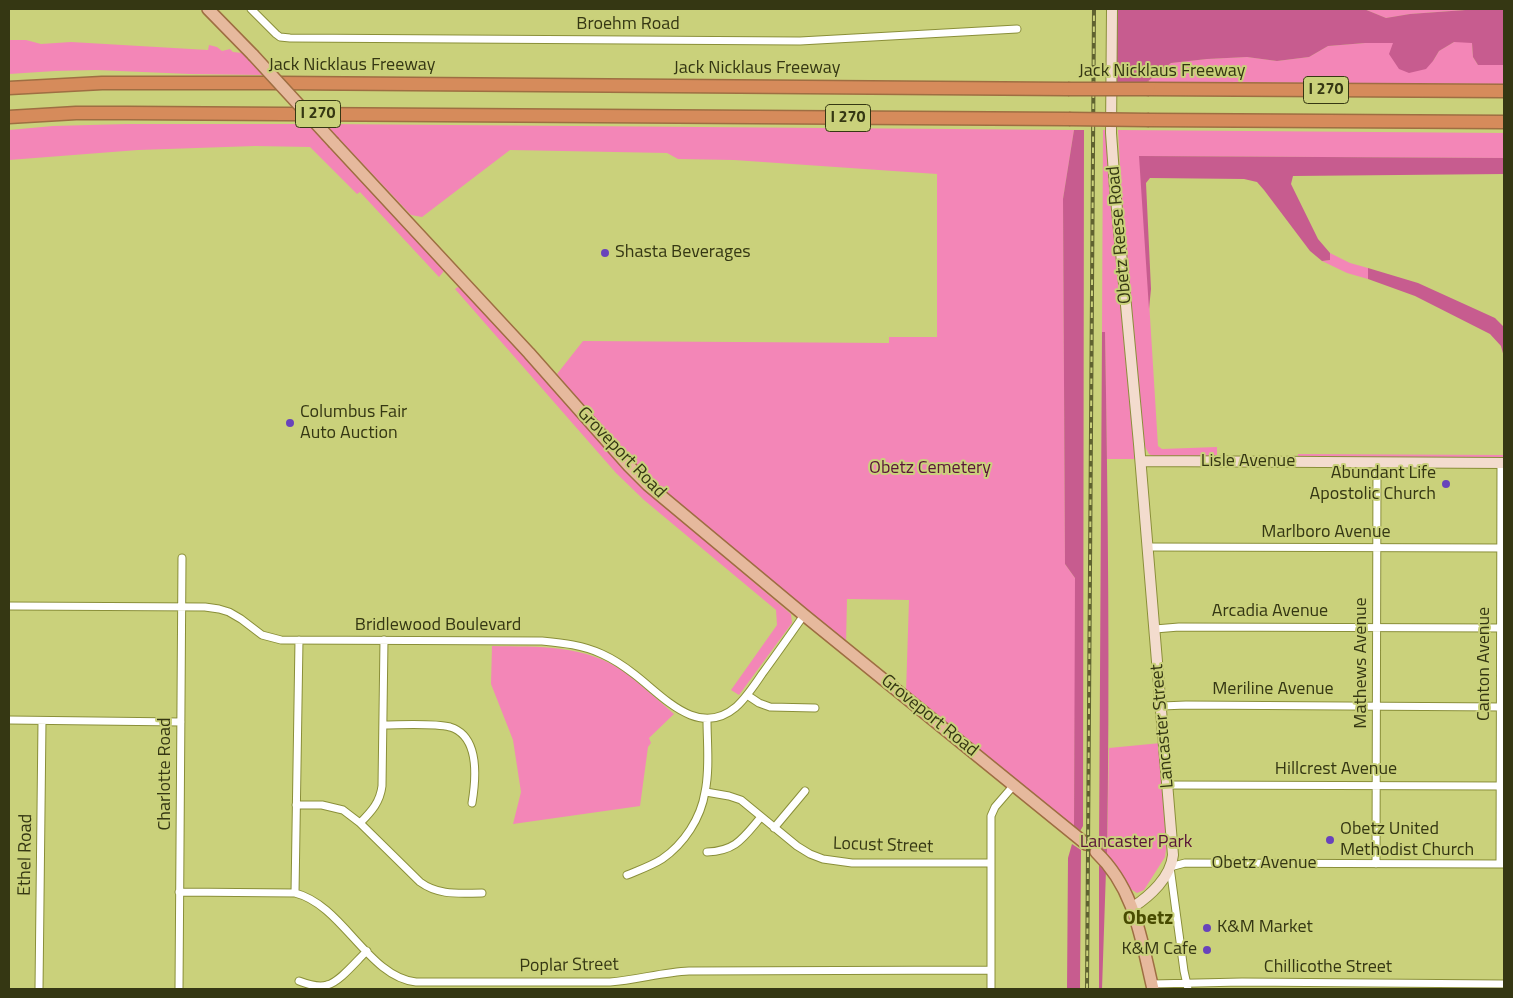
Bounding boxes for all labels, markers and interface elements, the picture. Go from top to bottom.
street label: Broehm Road [576,14,680,36]
street label: Jack Nicklaus Freeway [269,55,435,77]
street label: Jack Nicklaus Freeway [674,58,840,80]
street label: Jack Nicklaus Freeway [1079,61,1245,83]
road number: I 270 [1304,76,1348,104]
road number: I 270 [296,100,340,128]
road number: I 270 [826,105,870,132]
street label: Obetz Reese Road [1103,165,1137,305]
place label: Shasta Beverages [615,242,751,264]
marker: Shasta Beverages [599,247,611,259]
place label: Columbus Fair Auto Auction [300,402,407,444]
street label: Groveport Road [572,403,670,503]
marker: Columbus Fair Auto Auction [284,417,296,429]
street label: Lisle Avenue [1201,451,1295,473]
park label: Obetz Cemetery [869,458,991,480]
place label: Abundant Life Apostolic Church [1310,463,1436,506]
marker: Abundant Life Apostolic Church [1440,478,1452,490]
street label: Marlboro Avenue [1261,522,1391,544]
street label: Mathews Avenue [1351,597,1373,729]
street label: Arcadia Avenue [1212,601,1328,623]
street label: Canton Avenue [1474,607,1496,721]
street label: Bridlewood Boulevard [355,615,521,637]
street label: Lancaster Street [1147,663,1179,789]
street label: Groveport Road [876,670,982,762]
street label: Meriline Avenue [1212,679,1334,701]
street label: Charlotte Road [155,718,177,830]
street label: Hillcrest Avenue [1275,759,1397,781]
street label: Ethel Road [14,814,38,896]
place label: Obetz United Methodist Church [1340,819,1474,862]
park label: Lancaster Park [1080,832,1192,854]
street label: Locust Street [832,833,934,859]
marker: Obetz United Methodist Church [1324,834,1336,846]
street label: Obetz Avenue [1211,853,1317,875]
district label: Obetz [1123,907,1173,931]
place label: K&M Market [1217,917,1313,939]
marker: K&M Market [1201,922,1213,934]
place label: K&M Cafe [1122,939,1197,961]
marker: K&M Cafe [1201,944,1213,956]
street label: Poplar Street [519,954,619,978]
street label: Chillicothe Street [1264,957,1392,979]

